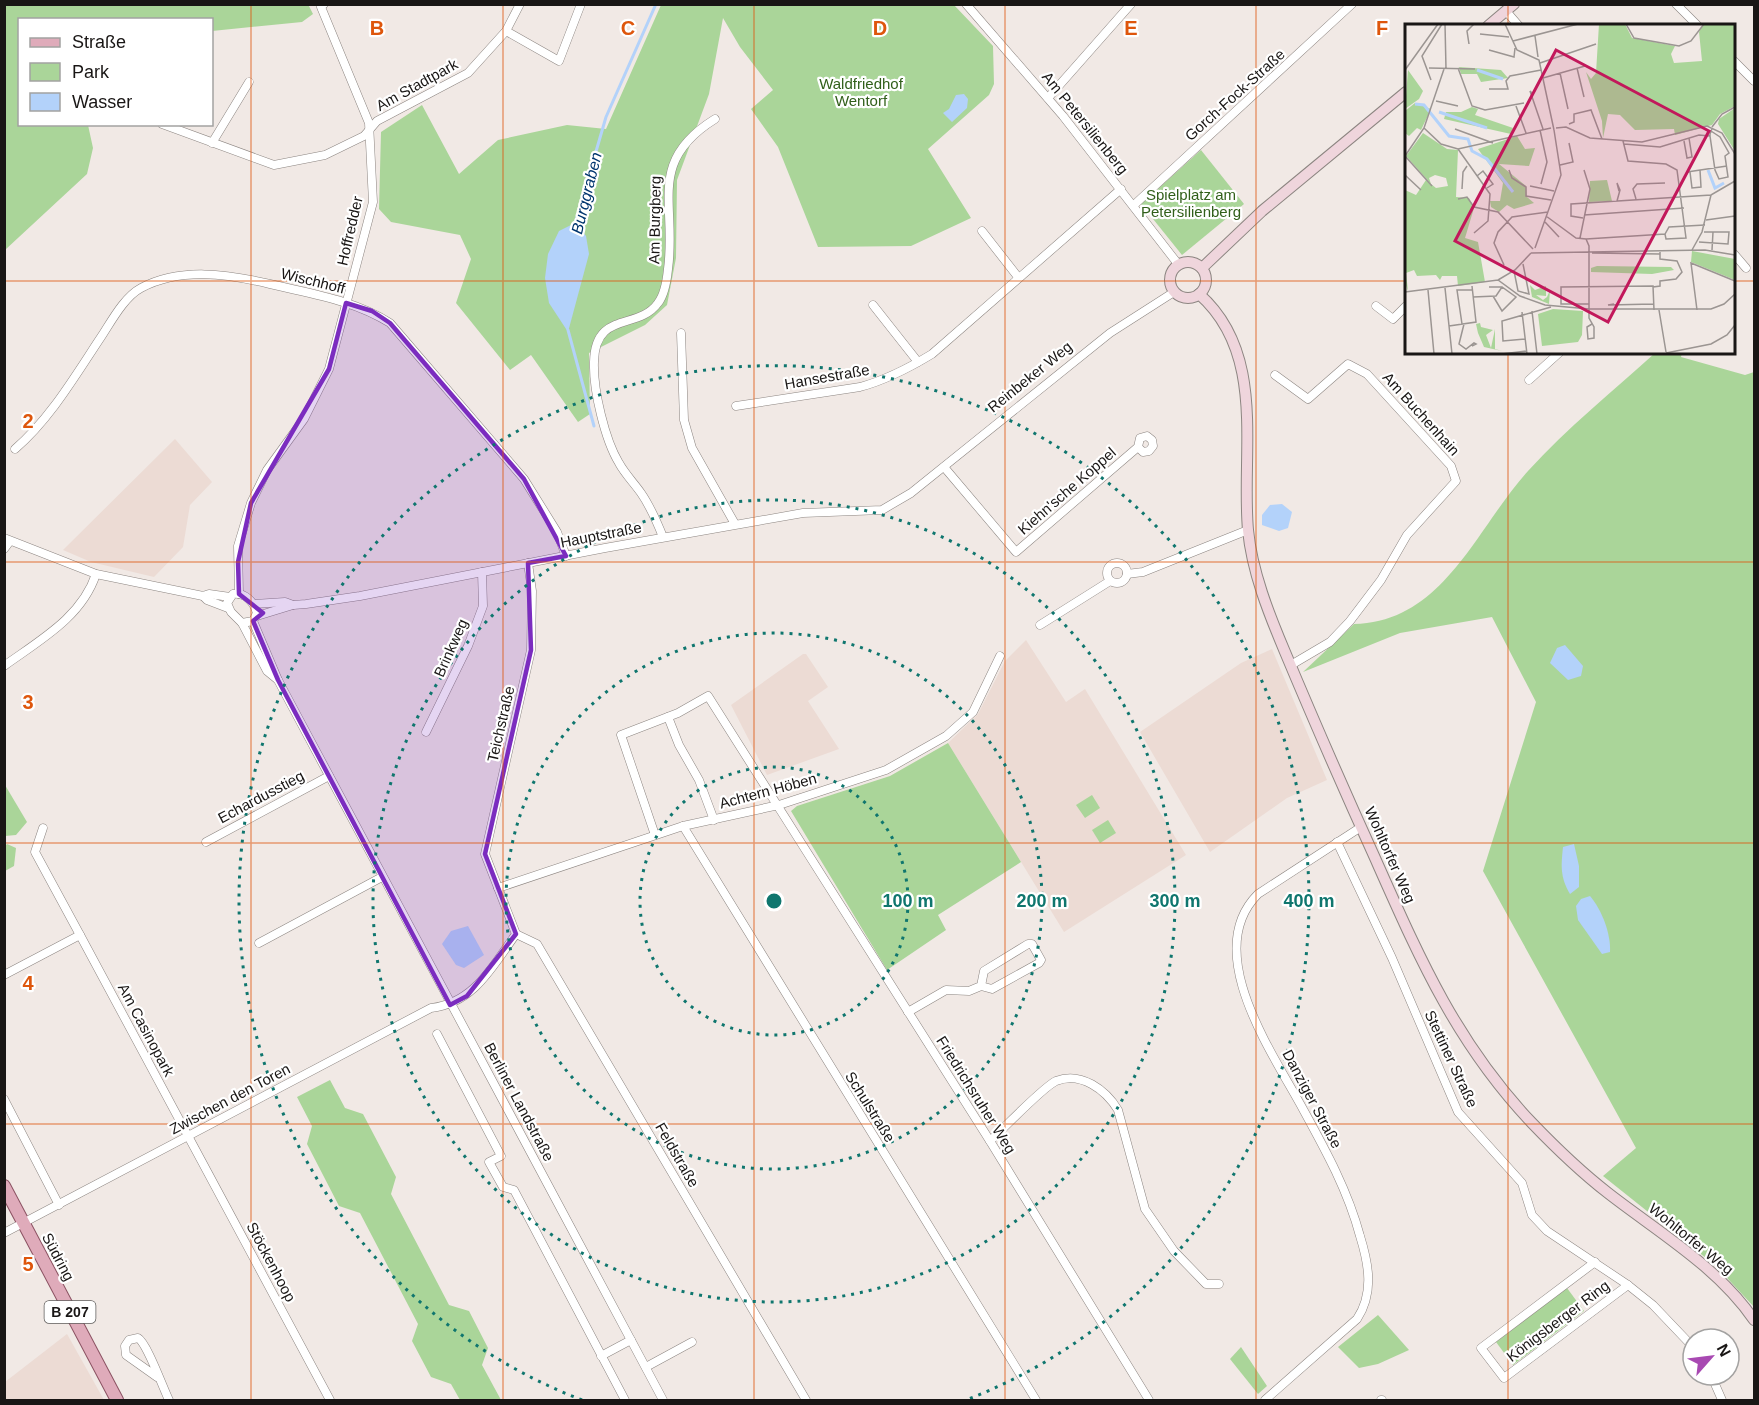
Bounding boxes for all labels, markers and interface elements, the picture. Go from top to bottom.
text: B [370,17,384,39]
text: C [621,17,635,39]
text: D [873,17,887,39]
text: E [1124,17,1138,39]
text: F [1376,17,1388,39]
legend [18,18,213,126]
inset map [1405,24,1735,354]
text: Straße [72,32,126,52]
street label: Gorch-Fock-Straße [1181,45,1288,144]
street label: Am Stadtpark [373,55,461,114]
text: Park [72,62,110,82]
street label: Am Petersilienberg [1039,68,1132,177]
park label: Waldfriedhof Wentorf [819,75,904,109]
text: Wasser [72,92,132,112]
water label: Burggraben [568,150,605,236]
street label: Am Burgberg [645,176,664,264]
park label: Spielplatz am Petersilienberg [1141,186,1241,220]
street label: Hoffredder [333,195,366,267]
street label: Wischhoff [279,264,348,297]
street label: Reinbeker Weg [984,338,1075,416]
street label: Hansestraße [783,361,871,392]
street label: Am Buchenhain [1380,369,1463,459]
text: 2 [22,410,34,432]
street label: Kiehn'sche Koppel [1014,444,1119,538]
street label: Hauptstraße [559,518,643,551]
street label: Brinkweg [430,616,471,679]
street label: Teichstraße [484,684,518,764]
text: 3 [22,691,34,713]
street label: Echardusstieg [215,767,307,826]
street label: Achtern Höben [717,769,818,812]
street label: Wohltorfer Weg [1362,804,1419,906]
centre of rings [764,891,784,911]
text: 100 m [882,891,934,911]
text: 200 m [1016,891,1068,911]
text: 300 m [1149,891,1201,911]
text: 400 m [1283,891,1335,911]
text: 4 [22,972,34,994]
street label: Am Casinopark [115,981,178,1079]
street label: Stettiner Straße [1422,1008,1481,1110]
street label: Friedrichsruher Weg [933,1033,1020,1157]
street label: Berliner Landstraße [481,1040,558,1164]
street label: Danziger Straße [1279,1047,1346,1151]
street label: Zwischen den Toren [167,1060,293,1138]
street label: Schulstraße [842,1068,899,1145]
street label: Feldstraße [652,1119,703,1190]
street label: Wohltorfer Weg [1646,1199,1737,1278]
street label: Stöckenhoop [243,1219,300,1304]
street label: Südring [39,1230,78,1284]
text: 5 [22,1253,34,1275]
street label: Königsberger Ring [1503,1276,1612,1365]
road number: B 207 [44,1301,96,1323]
north arrow [1681,1327,1741,1387]
text: N [1714,1341,1734,1359]

